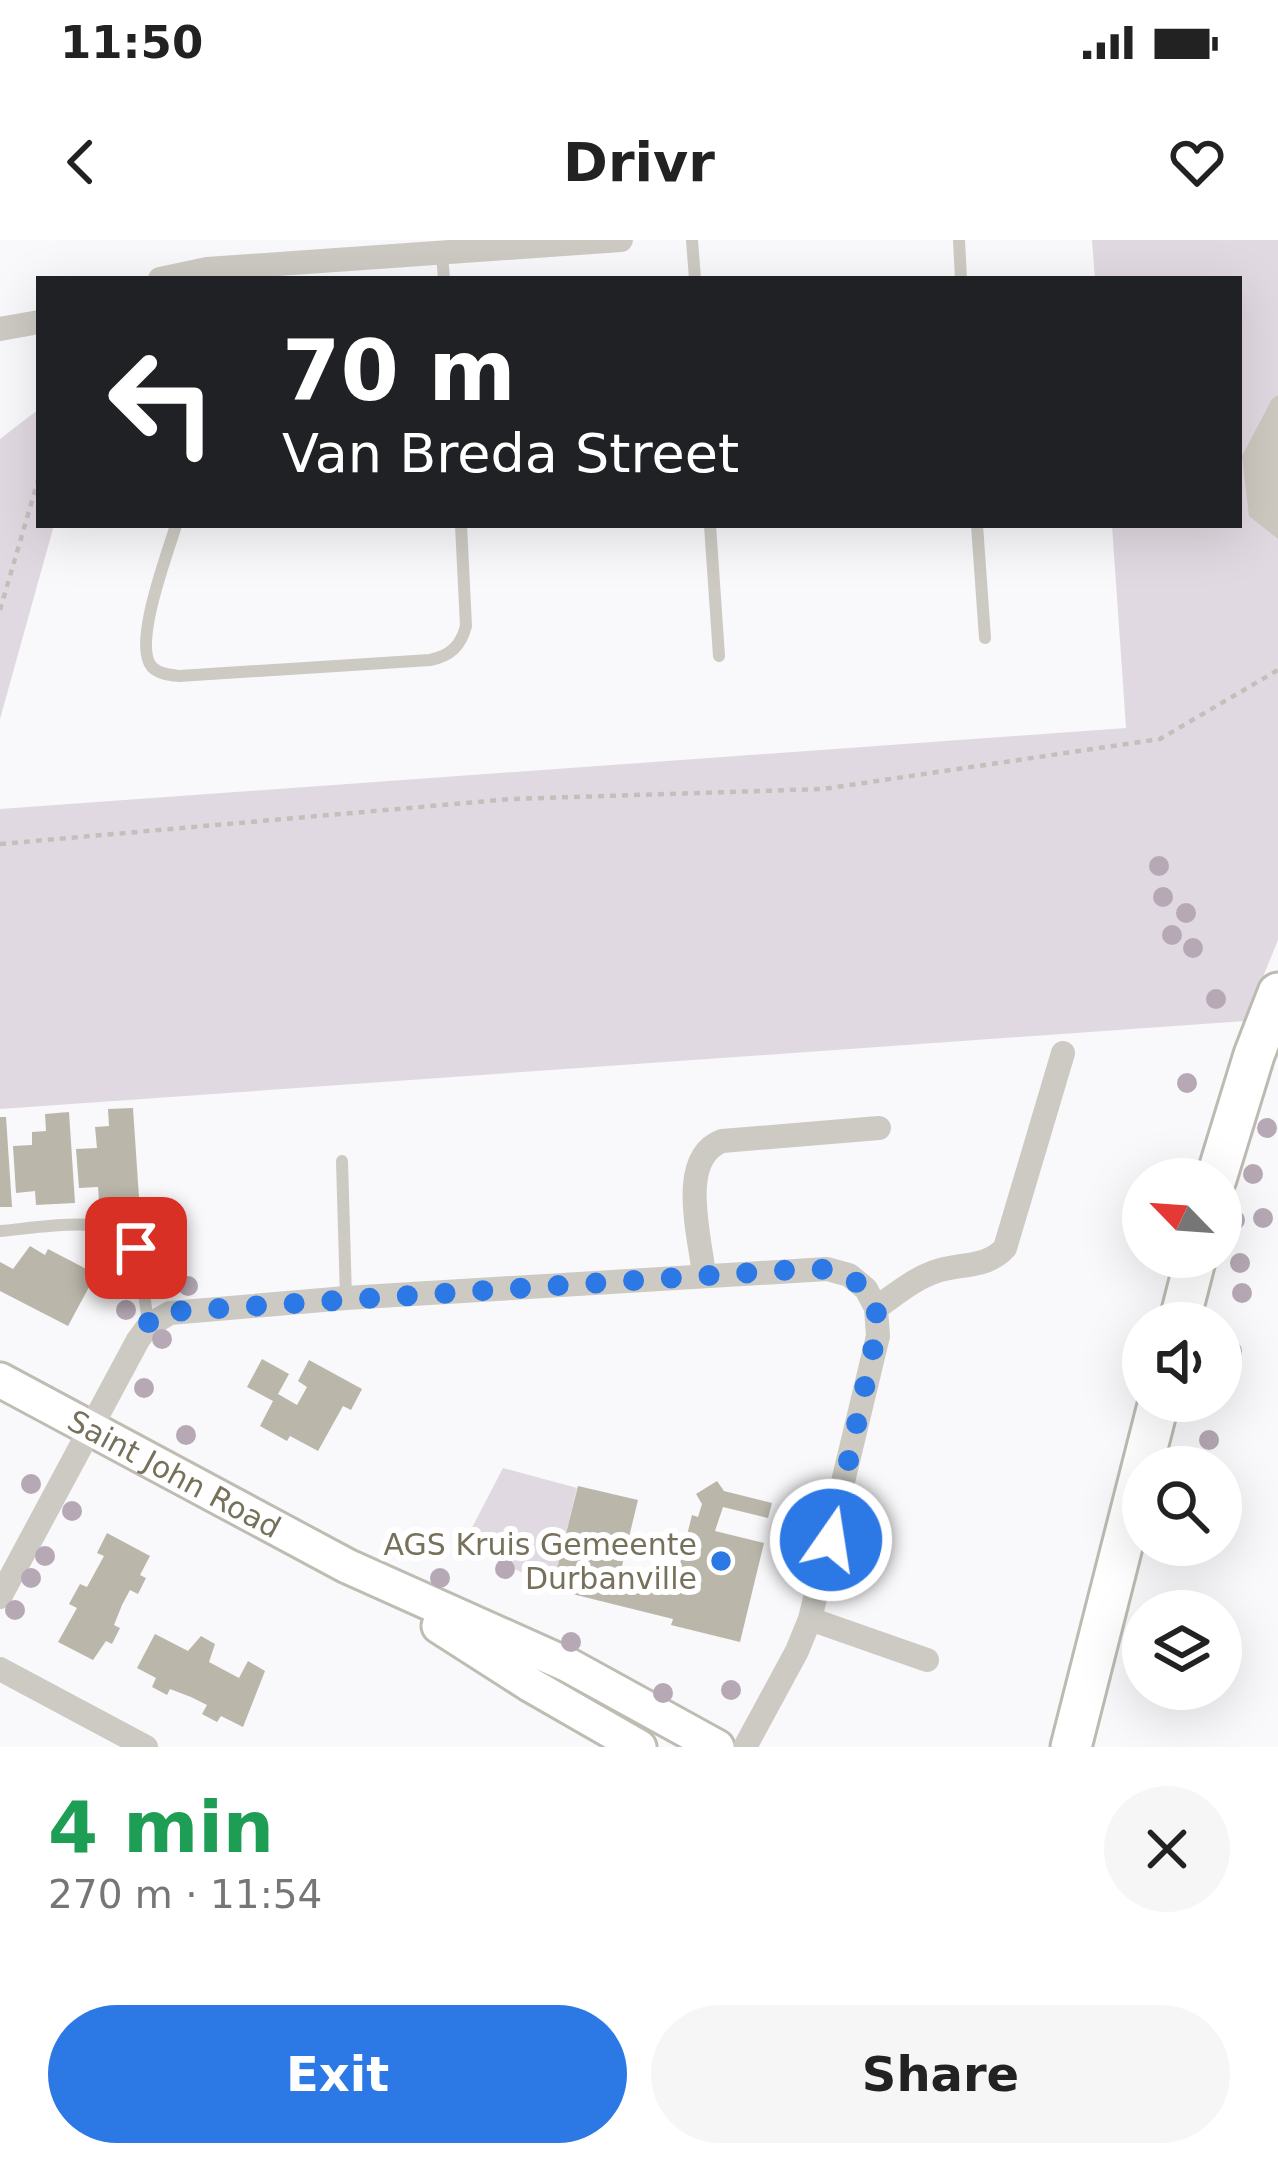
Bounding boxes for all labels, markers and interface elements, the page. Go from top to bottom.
text: 11:50 [60,16,203,69]
icon: back [48,129,114,195]
icon: heart [1164,129,1230,195]
text: Drivr [563,131,715,194]
text: 70 m [282,322,516,420]
icon: left [84,324,240,480]
text: Van Breda Street [282,422,739,485]
north arrow [1122,1158,1242,1278]
map controls [1122,1158,1242,1710]
pin [85,1197,187,1299]
icon: arrive [103,1215,169,1281]
button: sound [1122,1302,1242,1422]
street label: Saint John Road [62,1402,287,1545]
button: search [1122,1446,1242,1566]
position arrow [768,1477,894,1603]
place label: AGS Kruis Gemeente Durbanville [384,1527,697,1596]
marker: AGS Kruis Gemeente Durbanville [708,1548,734,1574]
button: layers [1122,1590,1242,1710]
text: 4 min [48,1785,274,1869]
button: close [1104,1786,1230,1912]
text: 270 m · 11:54 [48,1872,322,1917]
button: Exit [48,2005,627,2143]
button: Share [651,2005,1230,2143]

